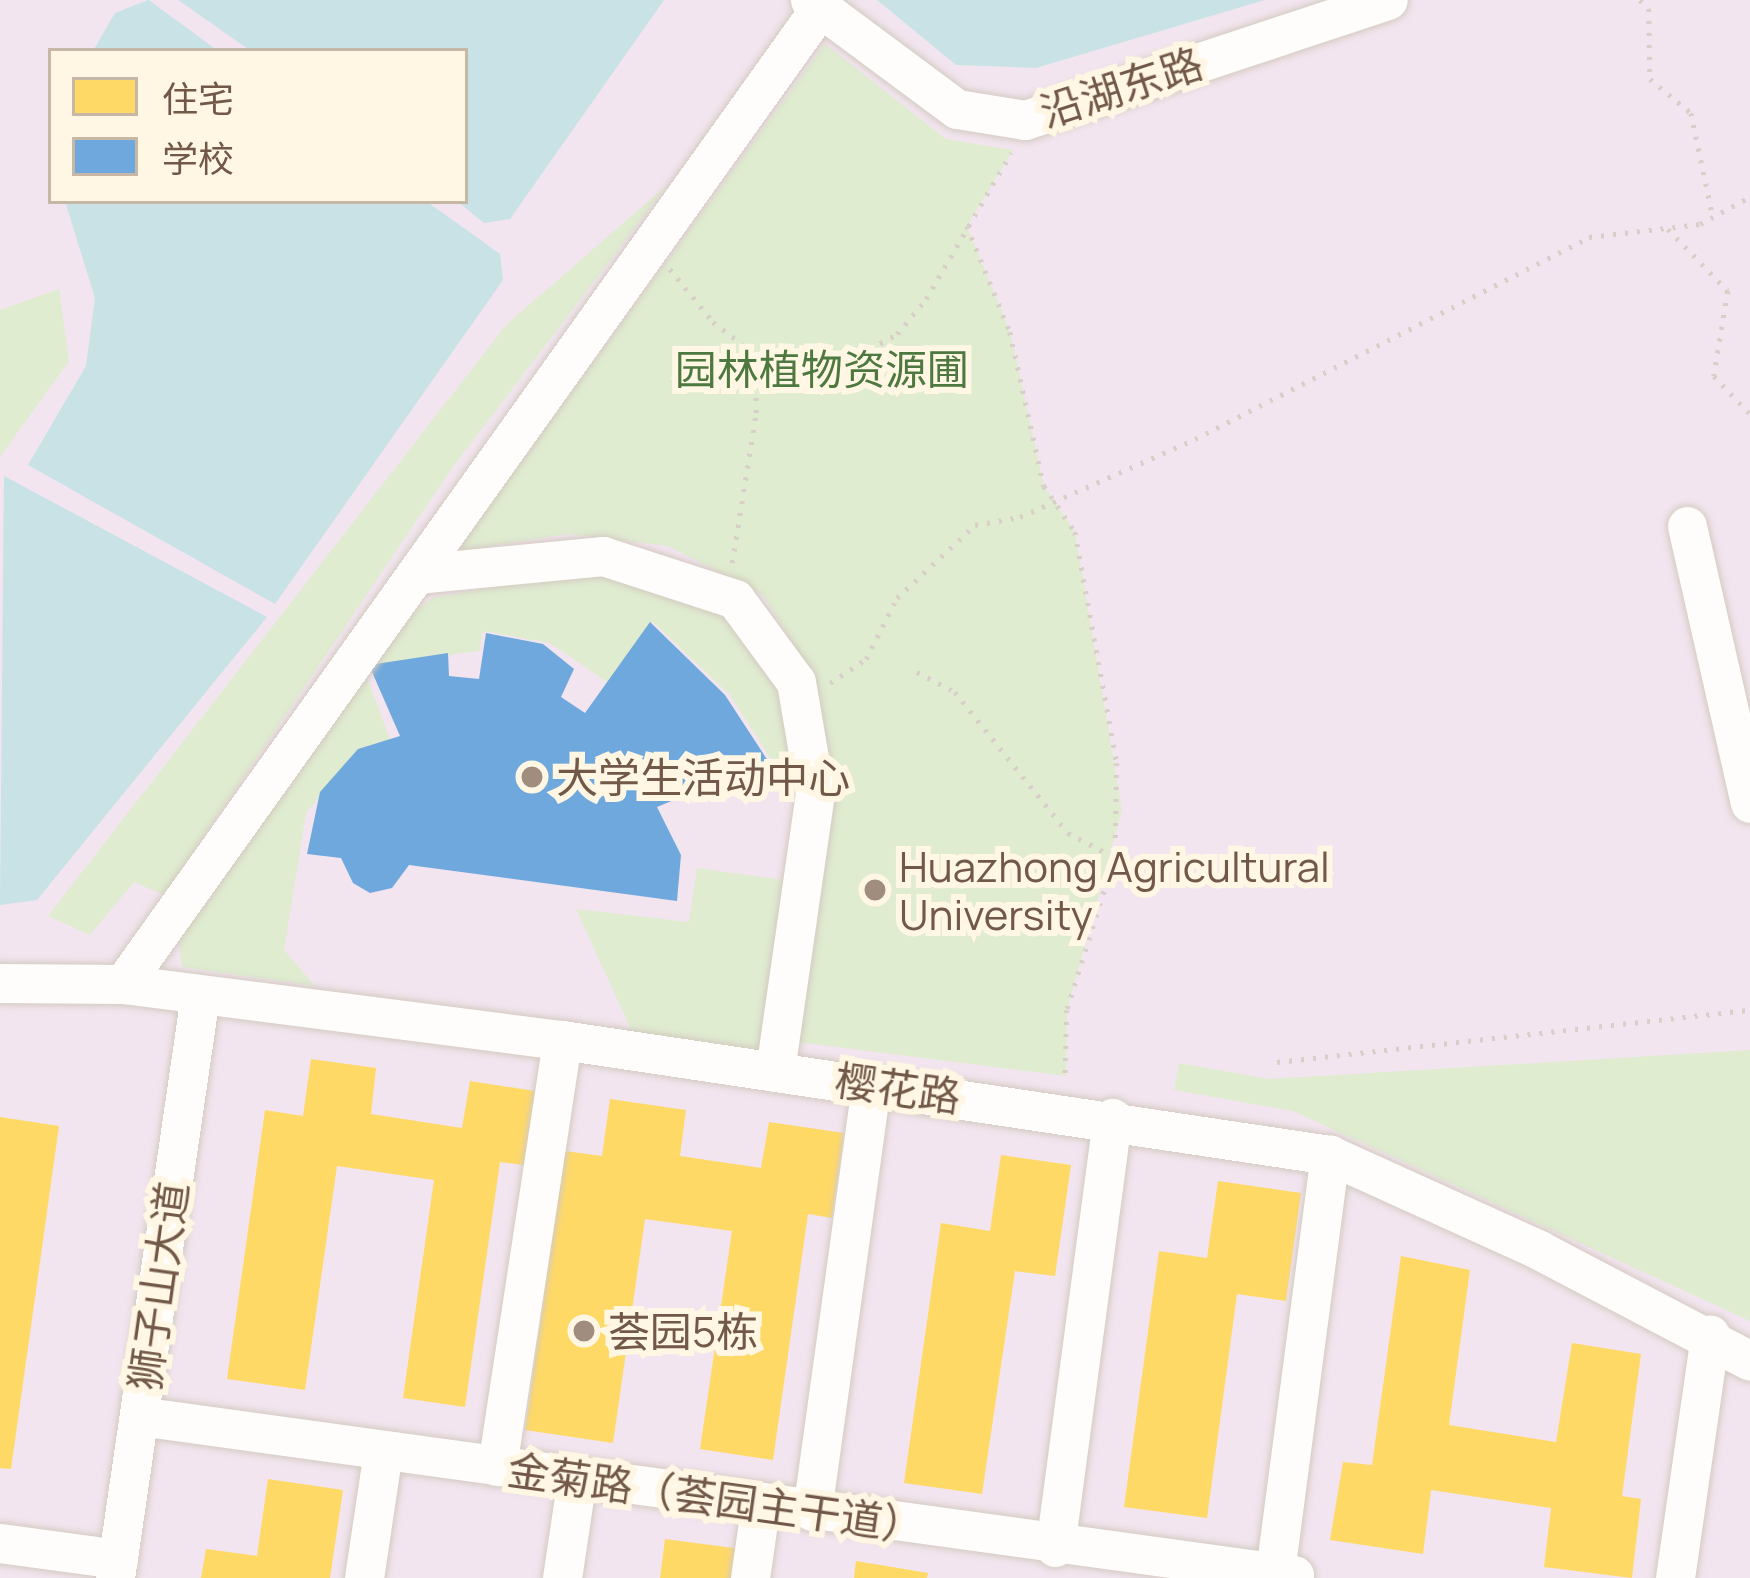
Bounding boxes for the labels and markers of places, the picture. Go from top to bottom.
place label: 大学生活动中心 [556,752,850,802]
marker: 大学生活动中心 [519,764,545,790]
place label: Huazhong Agricultural University [899,841,1330,940]
marker: Huazhong Agricultural University [862,877,888,903]
place label: 荟园5栋 [608,1306,758,1356]
marker: 荟园5栋 [571,1318,597,1344]

